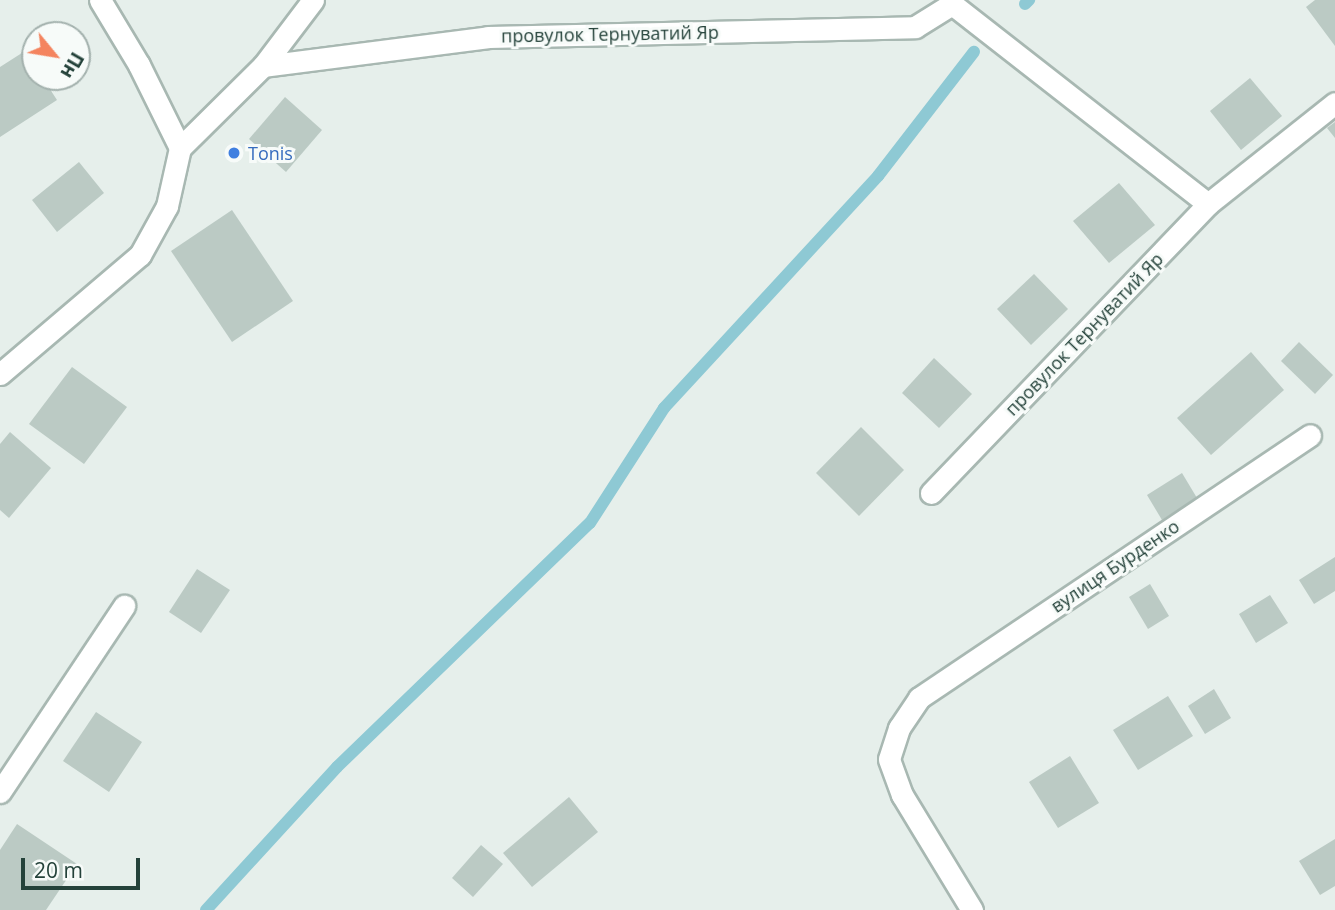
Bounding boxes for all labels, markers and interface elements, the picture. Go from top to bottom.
north arrow [21,21,91,91]
street label: провулок Тернуватий Яр [501,21,719,47]
text: Пн [55,47,90,84]
place label: Tonis [248,142,293,164]
marker: Tonis [226,145,242,161]
street label: провулок Тернуватий Яр [1001,248,1167,420]
street label: вулиця Бурденко [1047,515,1183,617]
scale bar [24,844,144,888]
text: 20 m [34,856,83,884]

